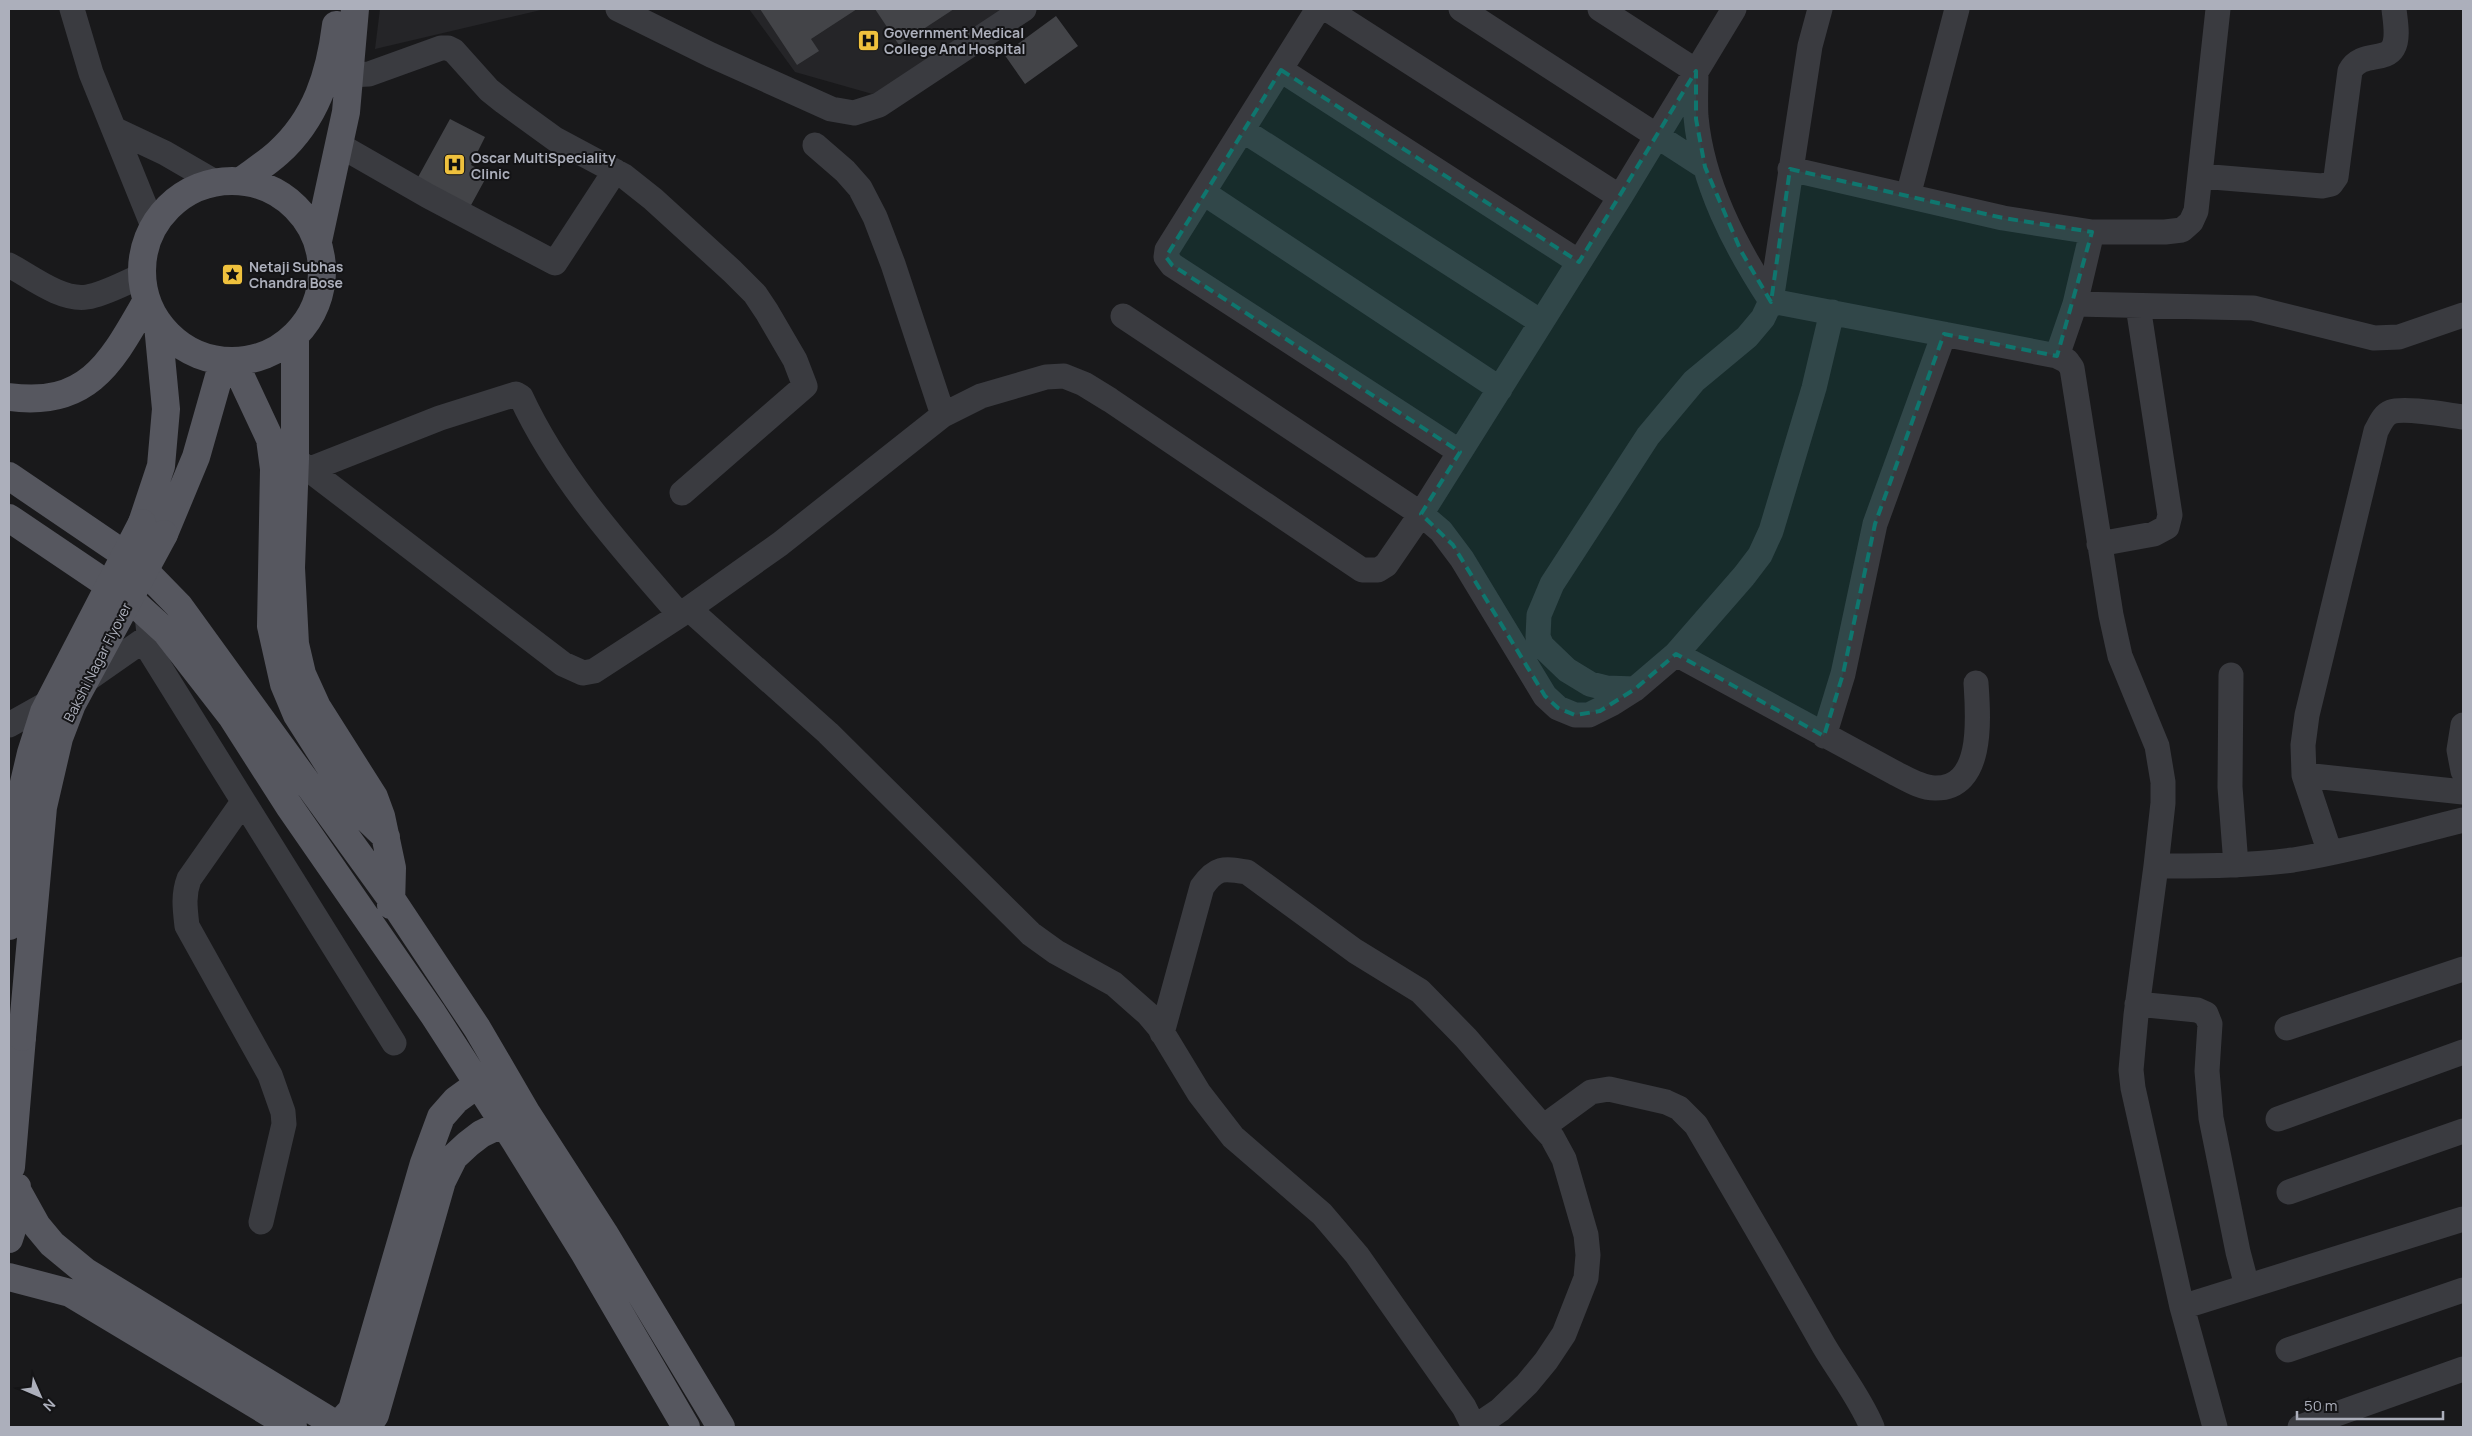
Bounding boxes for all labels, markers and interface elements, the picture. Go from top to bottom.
place label: Government Medical College And Hospital [884,23,1025,58]
hospital icon: Government Medical College And Hospital [856,28,880,52]
place label: Oscar MultiSpeciality Clinic [471,148,616,183]
hospital icon: Oscar MultiSpeciality Clinic [443,153,467,177]
place label: Netaji Subhas Chandra Bose [249,257,344,292]
place icon: Netaji Subhas Chandra Bose [221,262,245,286]
street label: Bakshi Nagar Flyover [59,599,135,725]
north arrow [15,1371,65,1421]
scale bar [2297,1388,2443,1420]
text: N [39,1395,60,1416]
text: 50 m [2304,1395,2338,1416]

